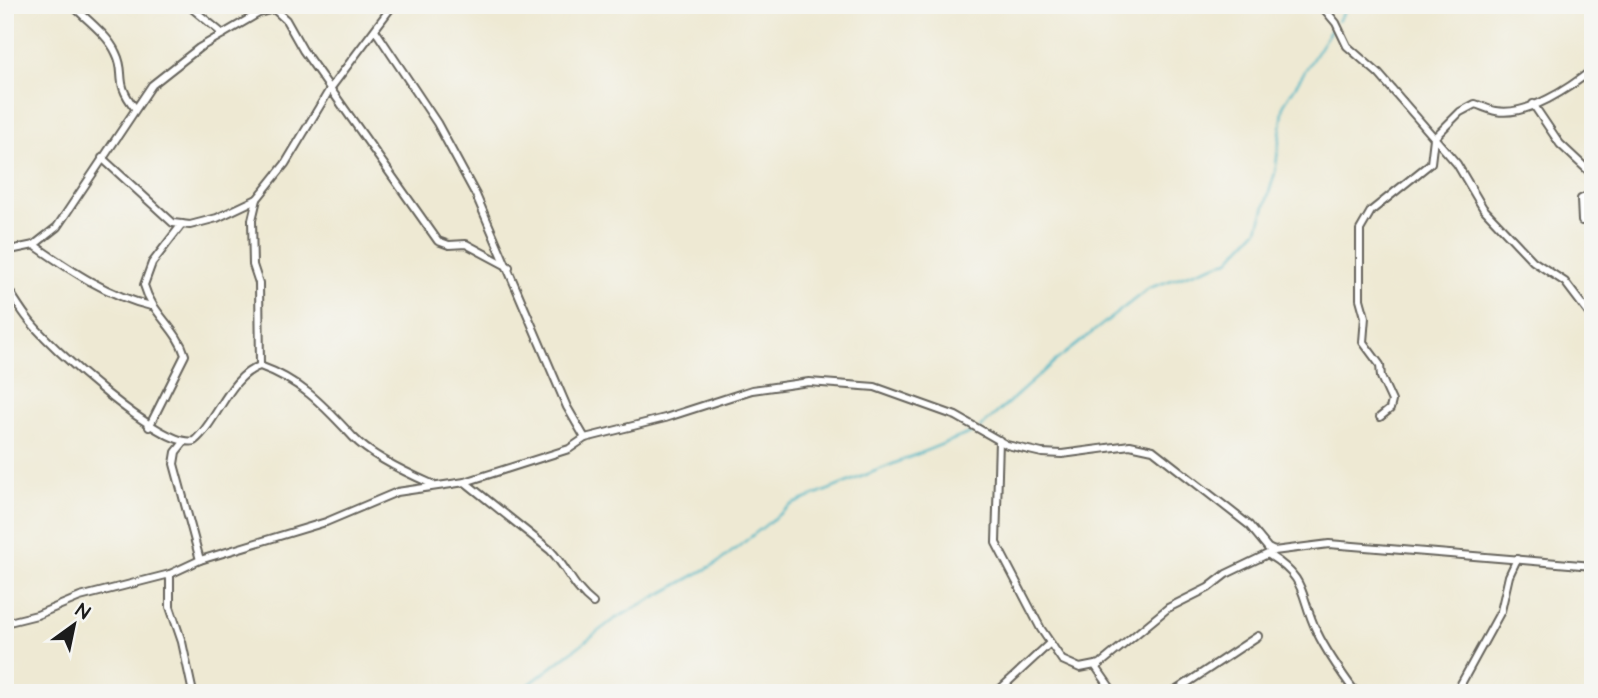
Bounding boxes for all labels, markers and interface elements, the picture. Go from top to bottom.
north arrow [38,590,108,660]
text: N [70,597,95,627]

